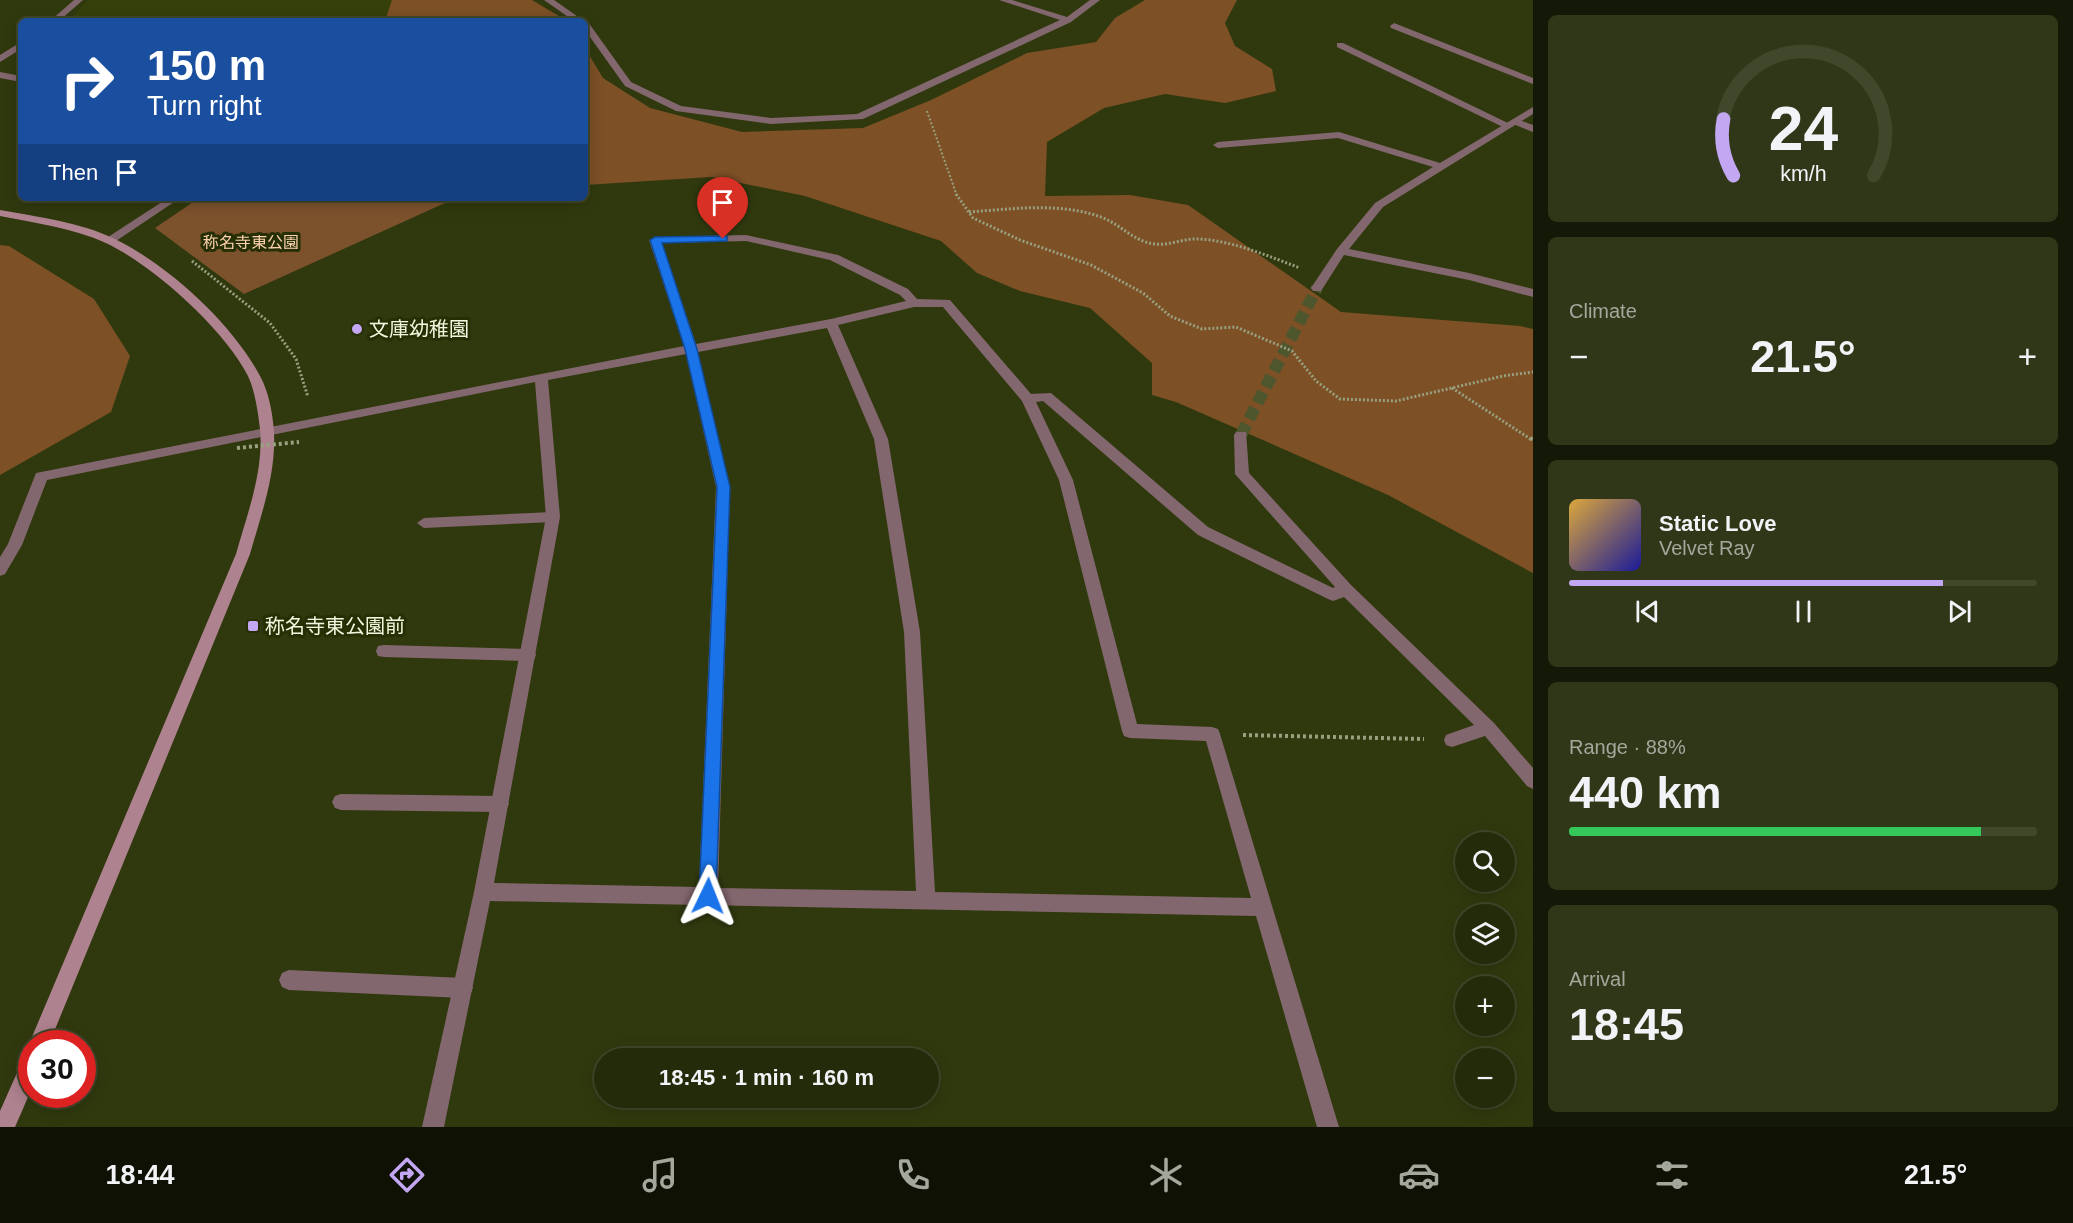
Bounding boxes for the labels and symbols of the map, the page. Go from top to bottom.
pin [697,177,748,239]
park label: 称名寺東公園 [203,234,299,251]
place label: 文庫幼稚園 [369,318,469,340]
marker: 文庫幼稚園 [350,322,364,336]
place label: 称名寺東公園前 [265,615,405,637]
marker: 称名寺東公園前 [246,619,260,633]
position arrow [676,864,740,928]
speed limit sign: 30 [18,1030,96,1108]

